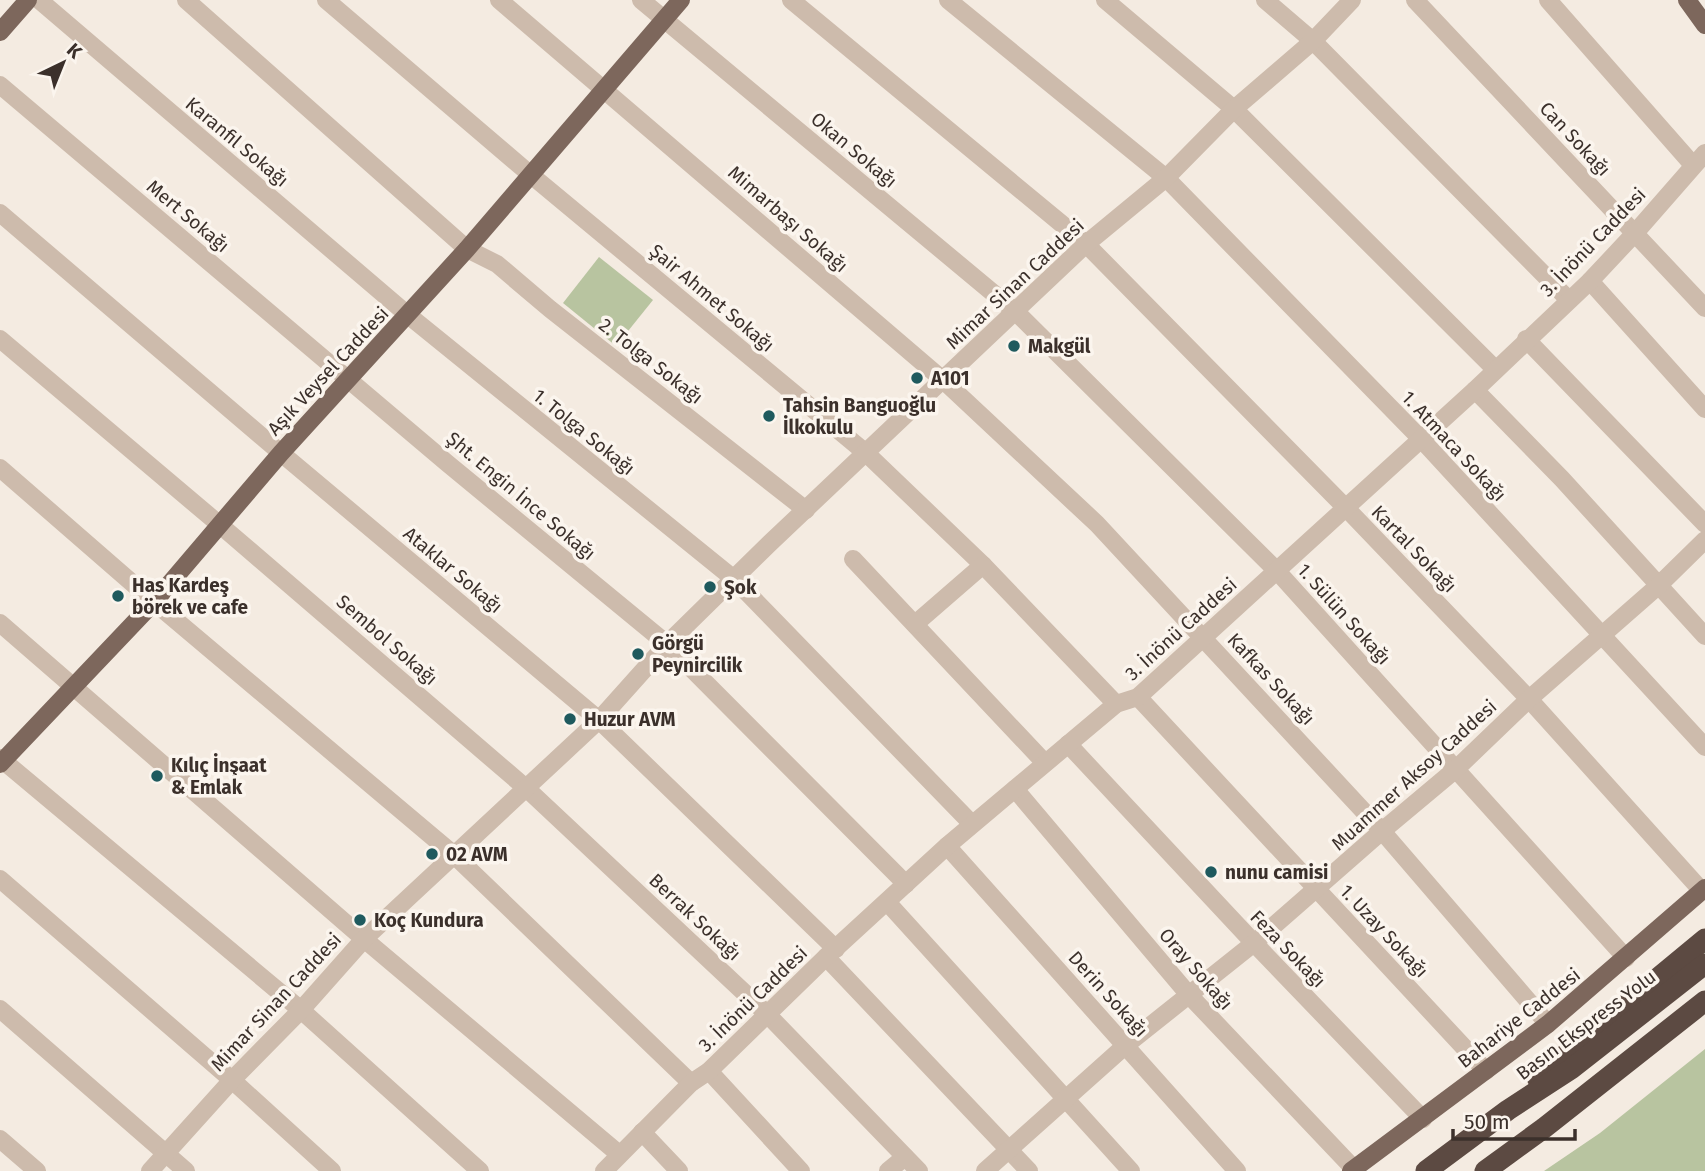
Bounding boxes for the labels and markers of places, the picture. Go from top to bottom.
place label: Makgül [1028,335,1091,358]
marker: Makgül [1006,338,1022,354]
place label: A101 [930,367,970,390]
marker: A101 [909,370,925,386]
place label: Tahsin Banguoğlu İlkokulu [783,394,936,439]
marker: Tahsin Banguoğlu İlkokulu [761,408,777,424]
place label: Has Kardeş börek ve cafe [132,574,248,619]
place label: Şok [724,576,757,600]
marker: Şok [702,579,718,595]
marker: Has Kardeş börek ve cafe [110,588,126,604]
place label: Görgü Peynircilik [652,632,743,677]
marker: Görgü Peynircilik [630,646,646,662]
place label: Huzur AVM [584,708,676,731]
marker: Huzur AVM [562,711,578,727]
place label: Kılıç İnşaat & Emlak [171,753,267,799]
marker: Kılıç İnşaat & Emlak [149,768,165,784]
place label: 02 AVM [446,843,508,866]
marker: 02 AVM [424,846,440,862]
place label: nunu camisi [1225,861,1328,884]
marker: nunu camisi [1203,864,1219,880]
place label: Koç Kundura [374,909,484,932]
marker: Koç Kundura [352,912,368,928]

